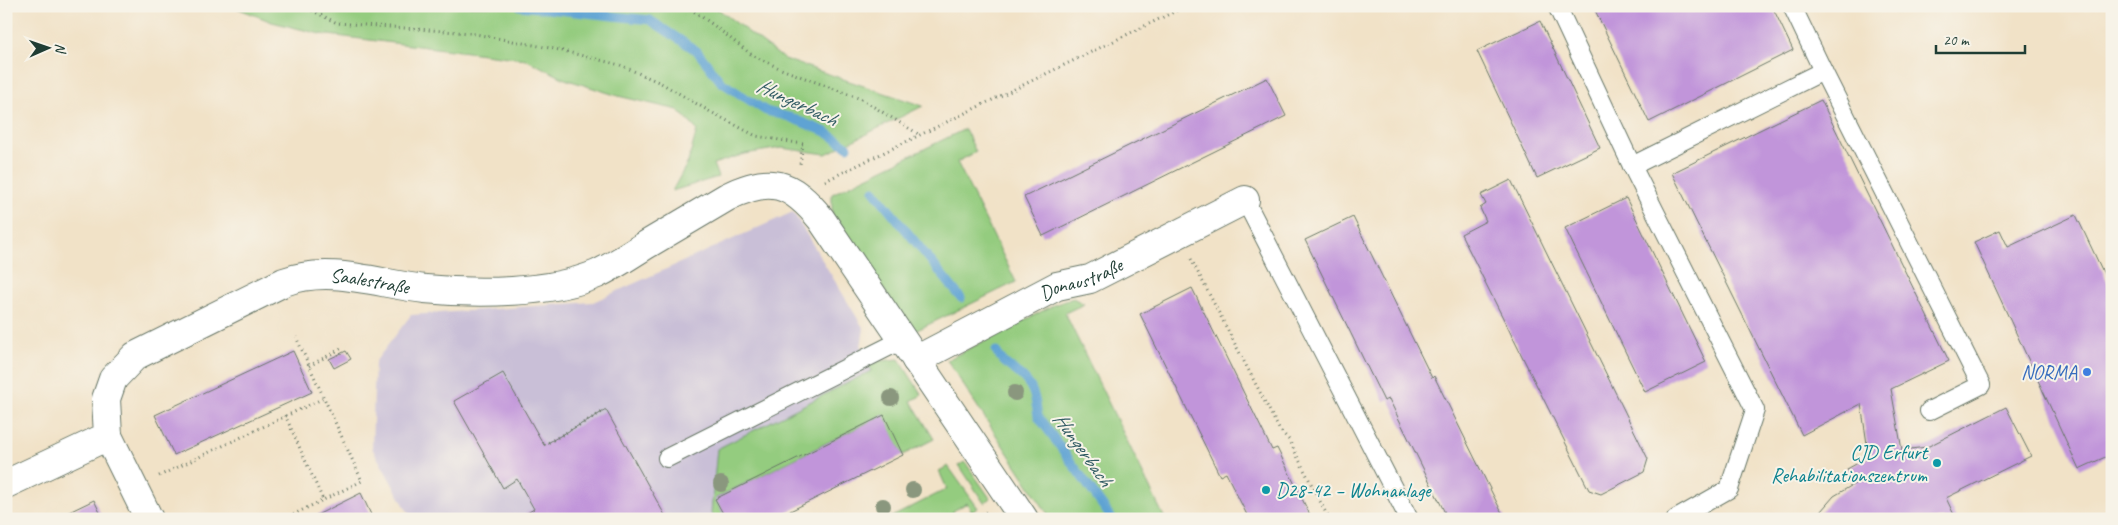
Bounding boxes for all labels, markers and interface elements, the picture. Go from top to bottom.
north arrow [22,22,72,72]
scale bar [1936,22,2024,54]
text: 20 m [1943,31,1970,50]
text: N [52,43,69,55]
water label: Hungerbach [753,72,843,132]
street label: Donaustraße [1035,251,1128,306]
street label: Saalestraße [329,263,413,299]
place label: NORMA [2021,360,2078,385]
marker: NORMA [2081,366,2093,378]
water label: Hungerbach [1047,407,1120,492]
place label: CJD Erfurt Rehabilitationszentrum [1771,440,1929,488]
marker: CJD Erfurt Rehabilitationszentrum [1931,457,1943,469]
place label: D28-42 – Wohnanlage [1276,478,1432,503]
marker: D28-42 – Wohnanlage [1260,484,1272,496]

